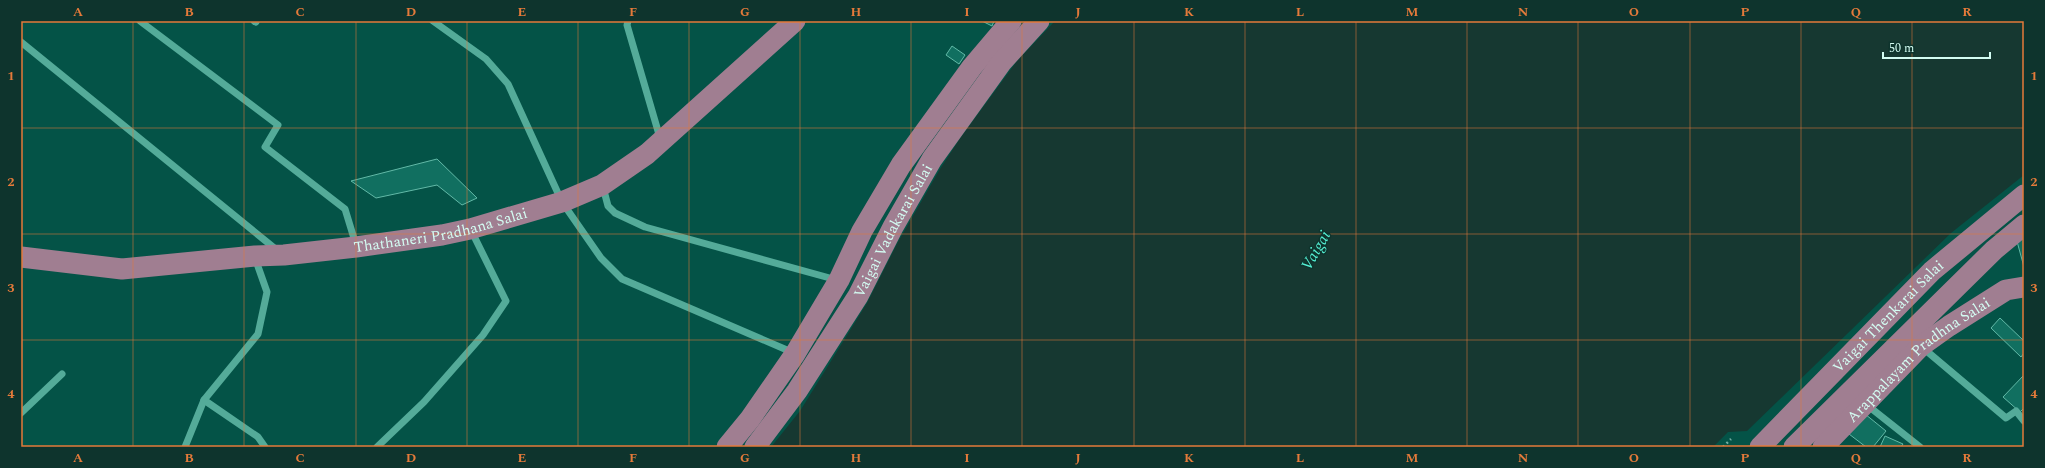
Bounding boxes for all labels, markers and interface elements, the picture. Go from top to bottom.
text: A [73,2,83,22]
text: B [184,2,194,22]
text: C [295,2,305,22]
text: D [406,2,416,22]
text: E [518,2,527,22]
text: F [629,2,637,22]
text: G [740,2,750,22]
text: H [851,2,862,22]
text: I [964,2,970,22]
text: J [1075,2,1081,22]
text: K [1184,2,1194,22]
text: L [1296,2,1304,22]
text: M [1406,2,1419,22]
text: N [1518,2,1529,22]
text: O [1629,2,1639,22]
text: P [1741,2,1750,22]
text: Q [1851,2,1862,22]
text: R [1962,2,1972,22]
scale bar [1883,34,1990,60]
text: 50 m [1889,39,1914,58]
text: 1 [7,66,15,86]
text: 1 [2030,66,2038,86]
street label: Vaigai Vadakarai Salai [848,160,939,302]
text: 2 [7,172,15,192]
text: 2 [2030,172,2038,192]
street label: Thathaneri Pradhana Salai [352,202,530,259]
water label: Vaigai [1295,226,1337,275]
street label: Vaigai Thenkarai Salai [1827,255,1949,378]
text: 3 [7,278,15,298]
text: 3 [2030,278,2038,298]
street label: Arappalayam Pradhna Salai [1842,292,1995,428]
text: 4 [7,384,15,404]
text: 4 [2030,384,2038,404]
text: A [73,448,83,468]
text: B [184,448,194,468]
text: C [295,448,305,468]
text: D [406,448,416,468]
text: E [518,448,527,468]
text: F [629,448,637,468]
text: G [740,448,750,468]
text: H [851,448,862,468]
text: I [964,448,970,468]
text: J [1075,448,1081,468]
text: K [1184,448,1194,468]
text: L [1296,448,1304,468]
text: M [1406,448,1419,468]
text: N [1518,448,1529,468]
text: O [1629,448,1639,468]
text: P [1741,448,1750,468]
text: Q [1851,448,1862,468]
text: R [1962,448,1972,468]

